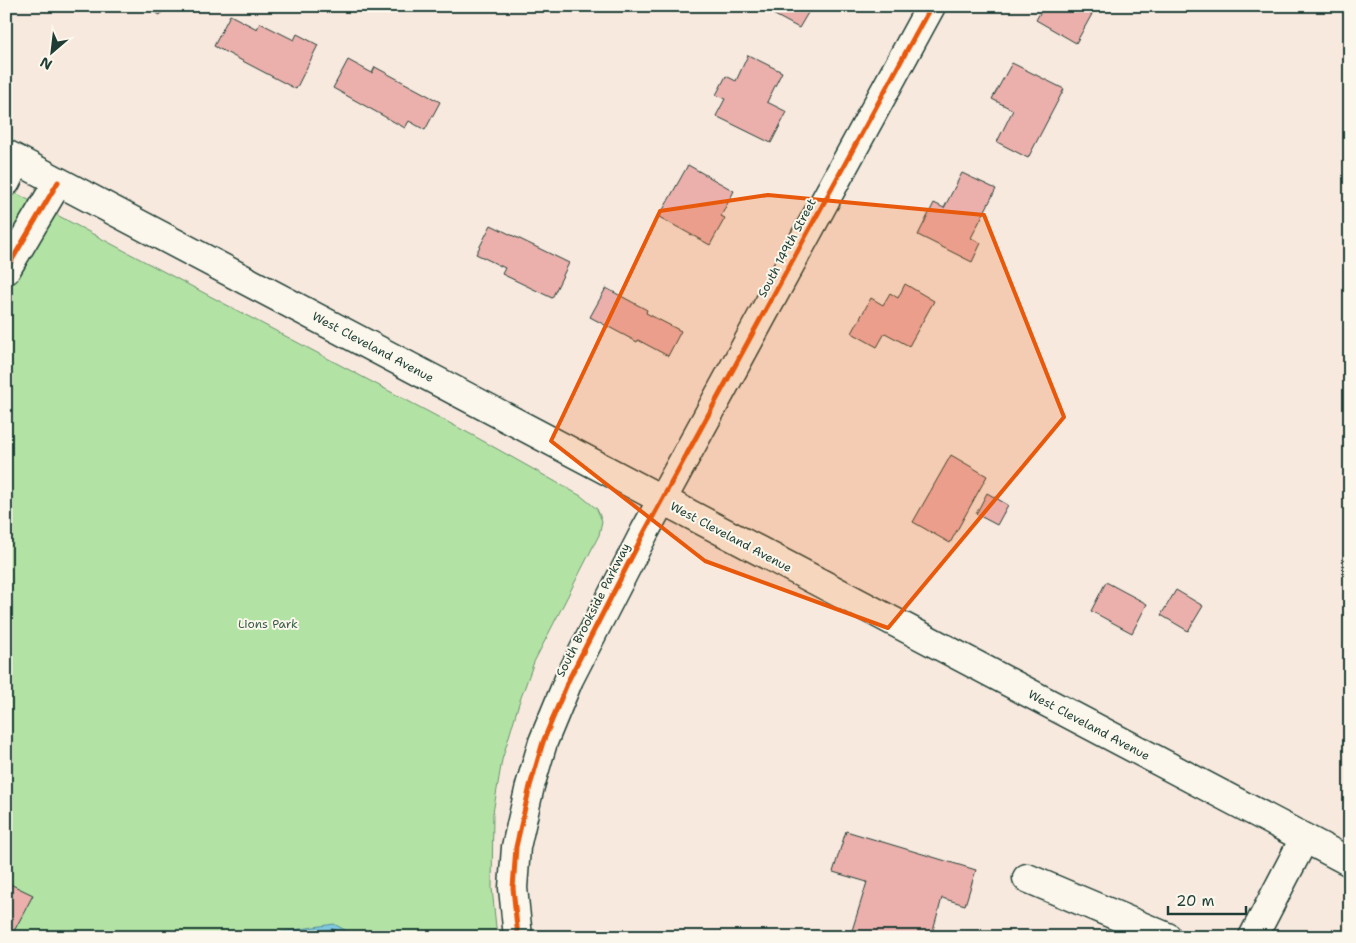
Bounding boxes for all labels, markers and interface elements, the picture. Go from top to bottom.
north arrow [28,28,78,78]
text: N [37,53,55,74]
street label: South 149th Street [754,196,820,300]
street label: West Cleveland Avenue [309,308,437,386]
street label: West Cleveland Avenue [667,498,795,576]
street label: South Brookside Parkway [552,540,634,680]
park label: Lions Park [238,616,298,632]
street label: West Cleveland Avenue [1025,686,1153,764]
scale bar [1168,883,1246,915]
text: 20 m [1176,891,1215,911]

